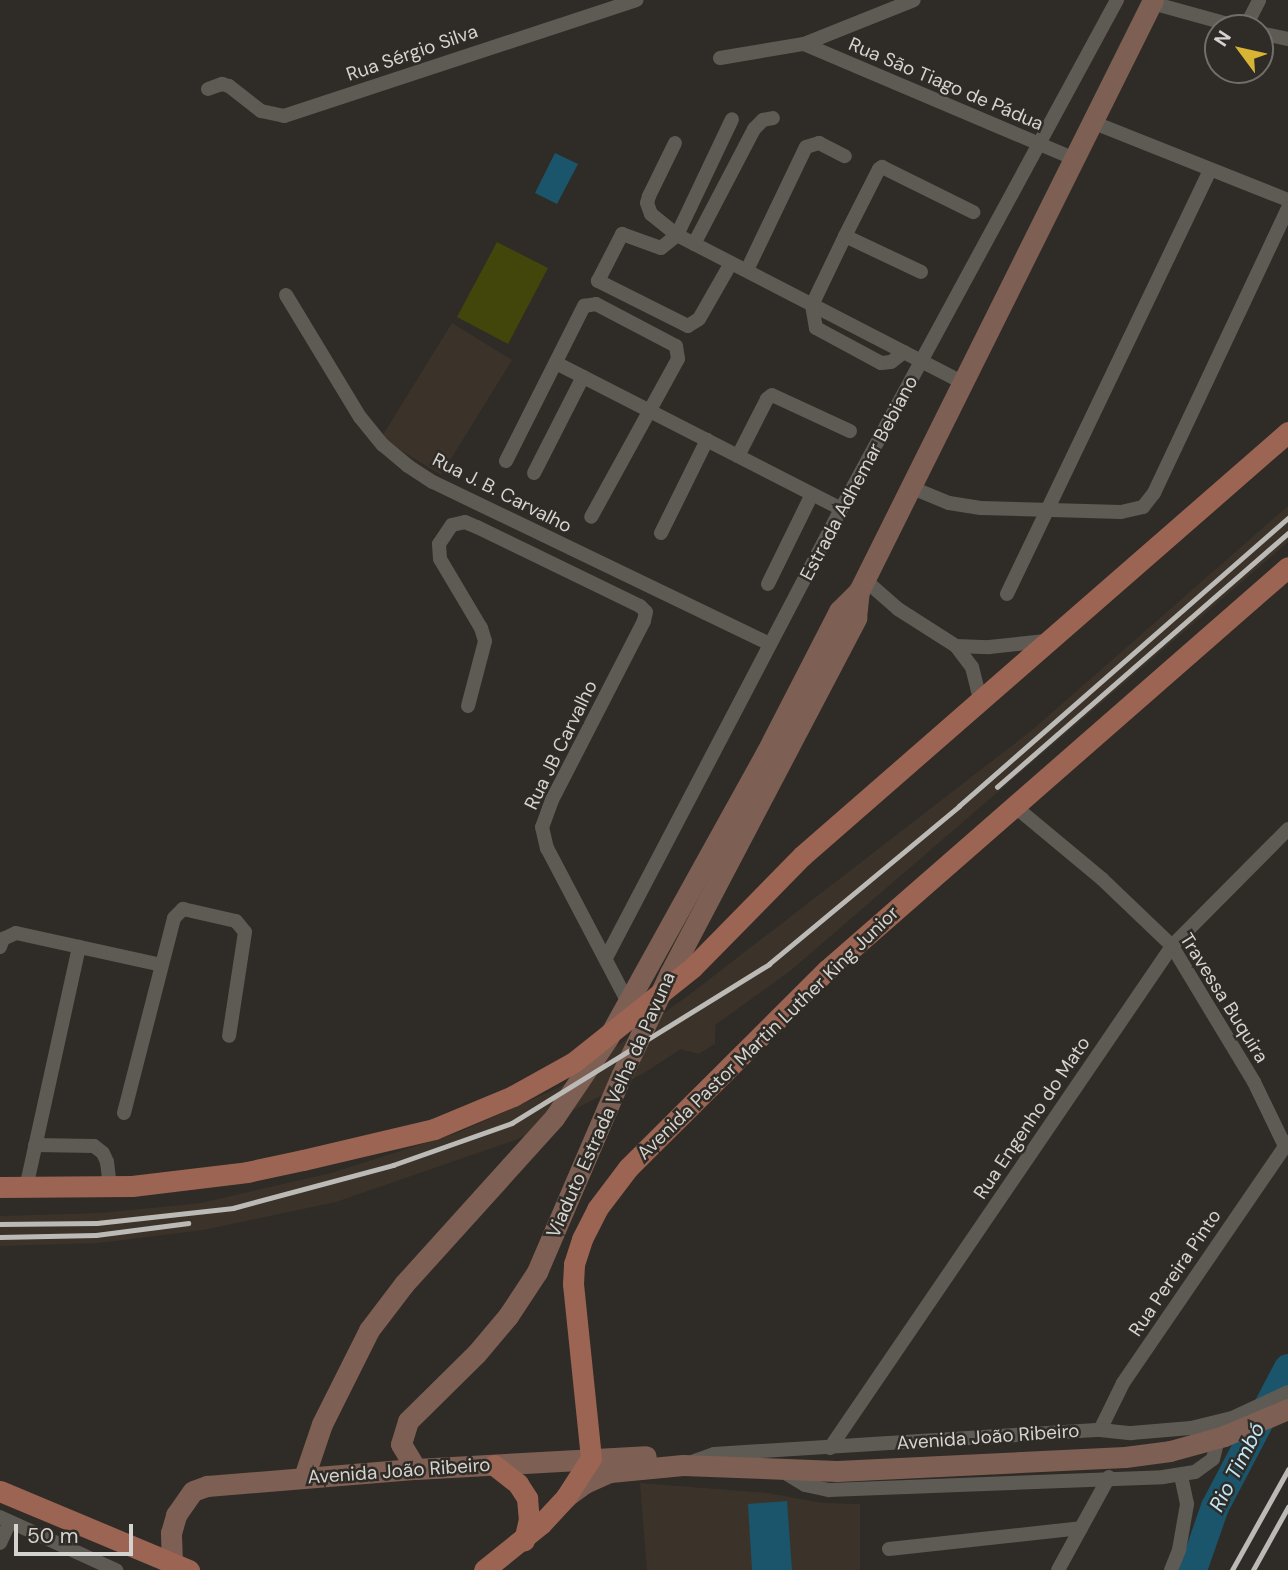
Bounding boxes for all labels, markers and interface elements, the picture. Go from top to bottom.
north arrow [1204,14,1274,84]
street label: Rua Sérgio Silva [343,20,481,86]
text: N [1208,26,1237,51]
street label: Rua São Tiago de Pádua [845,33,1047,135]
street label: Estrada Adhemar Bebiano [795,372,923,584]
street label: Rua J. B. Carvalho [429,448,575,538]
street label: Rua JB Carvalho [520,677,602,813]
street label: Avenida Pastor Martin Luther King Junior [632,901,904,1165]
street label: Travessa Buquira [1175,929,1273,1067]
street label: Viaduto Estrada Velha da Pavuna [542,968,680,1242]
street label: Rua Engenho do Mato [969,1032,1095,1204]
street label: Rua Pereira Pinto [1124,1205,1226,1341]
water label: Rio Timbó [1204,1418,1270,1516]
street label: Avenida João Ribeiro [896,1419,1080,1455]
street label: Avenida João Ribeiro [307,1453,491,1489]
scale bar [18,1510,136,1554]
text: 50 m [27,1522,78,1550]

